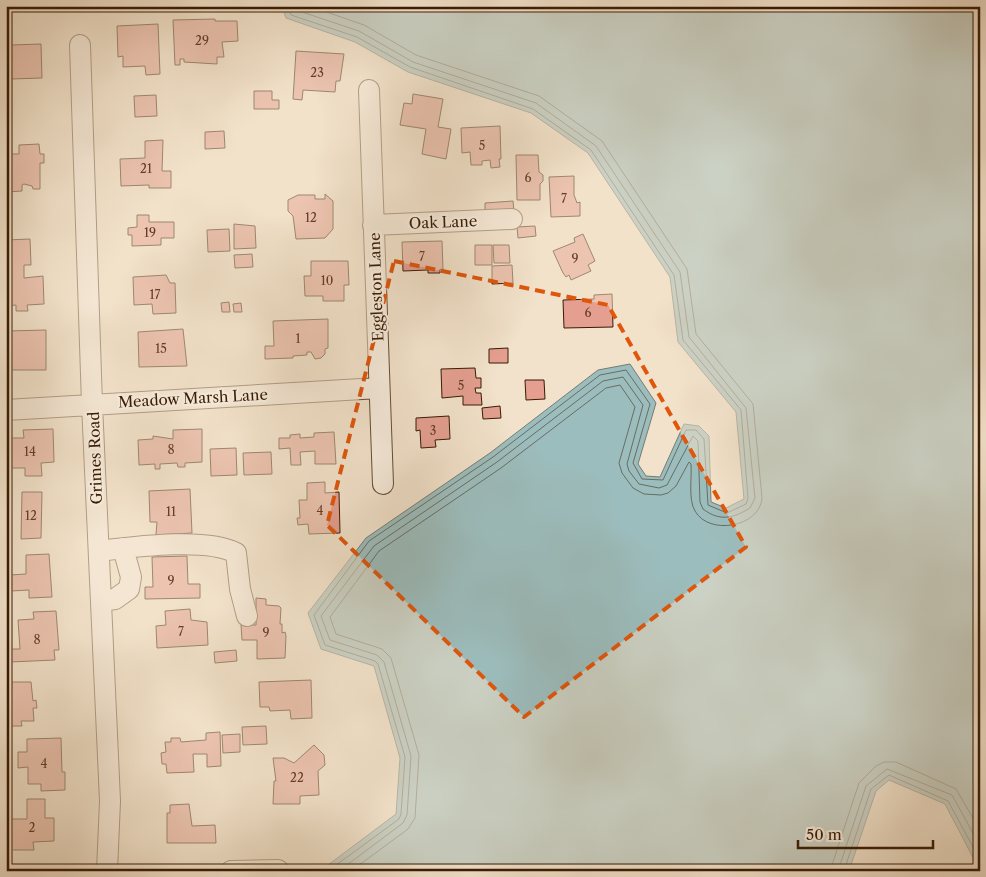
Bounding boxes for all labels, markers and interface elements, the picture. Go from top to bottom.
house number: 29 [195,33,209,48]
house number: 23 [310,65,324,80]
house number: 5 [479,138,485,153]
house number: 21 [140,161,152,176]
house number: 6 [524,170,532,185]
house number: 7 [561,191,567,206]
house number: 12 [305,210,317,225]
street label: Oak Lane [409,211,477,233]
house number: 19 [144,225,156,240]
street label: Eggleston Lane [365,232,387,342]
house number: 7 [419,249,425,264]
house number: 9 [571,251,579,266]
house number: 10 [321,273,333,288]
house number: 17 [150,287,161,302]
house number: 6 [584,305,592,320]
house number: 1 [295,331,301,346]
house number: 15 [155,341,167,356]
house number: 5 [458,378,464,393]
street label: Meadow Marsh Lane [118,385,268,411]
street label: Grimes Road [84,411,106,505]
house number: 3 [430,423,436,438]
house number: 8 [167,442,175,457]
house number: 14 [24,444,36,459]
house number: 4 [317,503,324,518]
house number: 11 [166,504,176,519]
house number: 12 [25,508,37,523]
house number: 9 [167,573,175,588]
house number: 7 [178,624,184,639]
house number: 9 [262,625,270,640]
house number: 8 [33,632,41,647]
house number: 4 [41,756,48,771]
house number: 22 [290,770,304,785]
scale bar [798,817,934,849]
house number: 2 [29,820,36,835]
text: 50 m [806,825,842,844]

